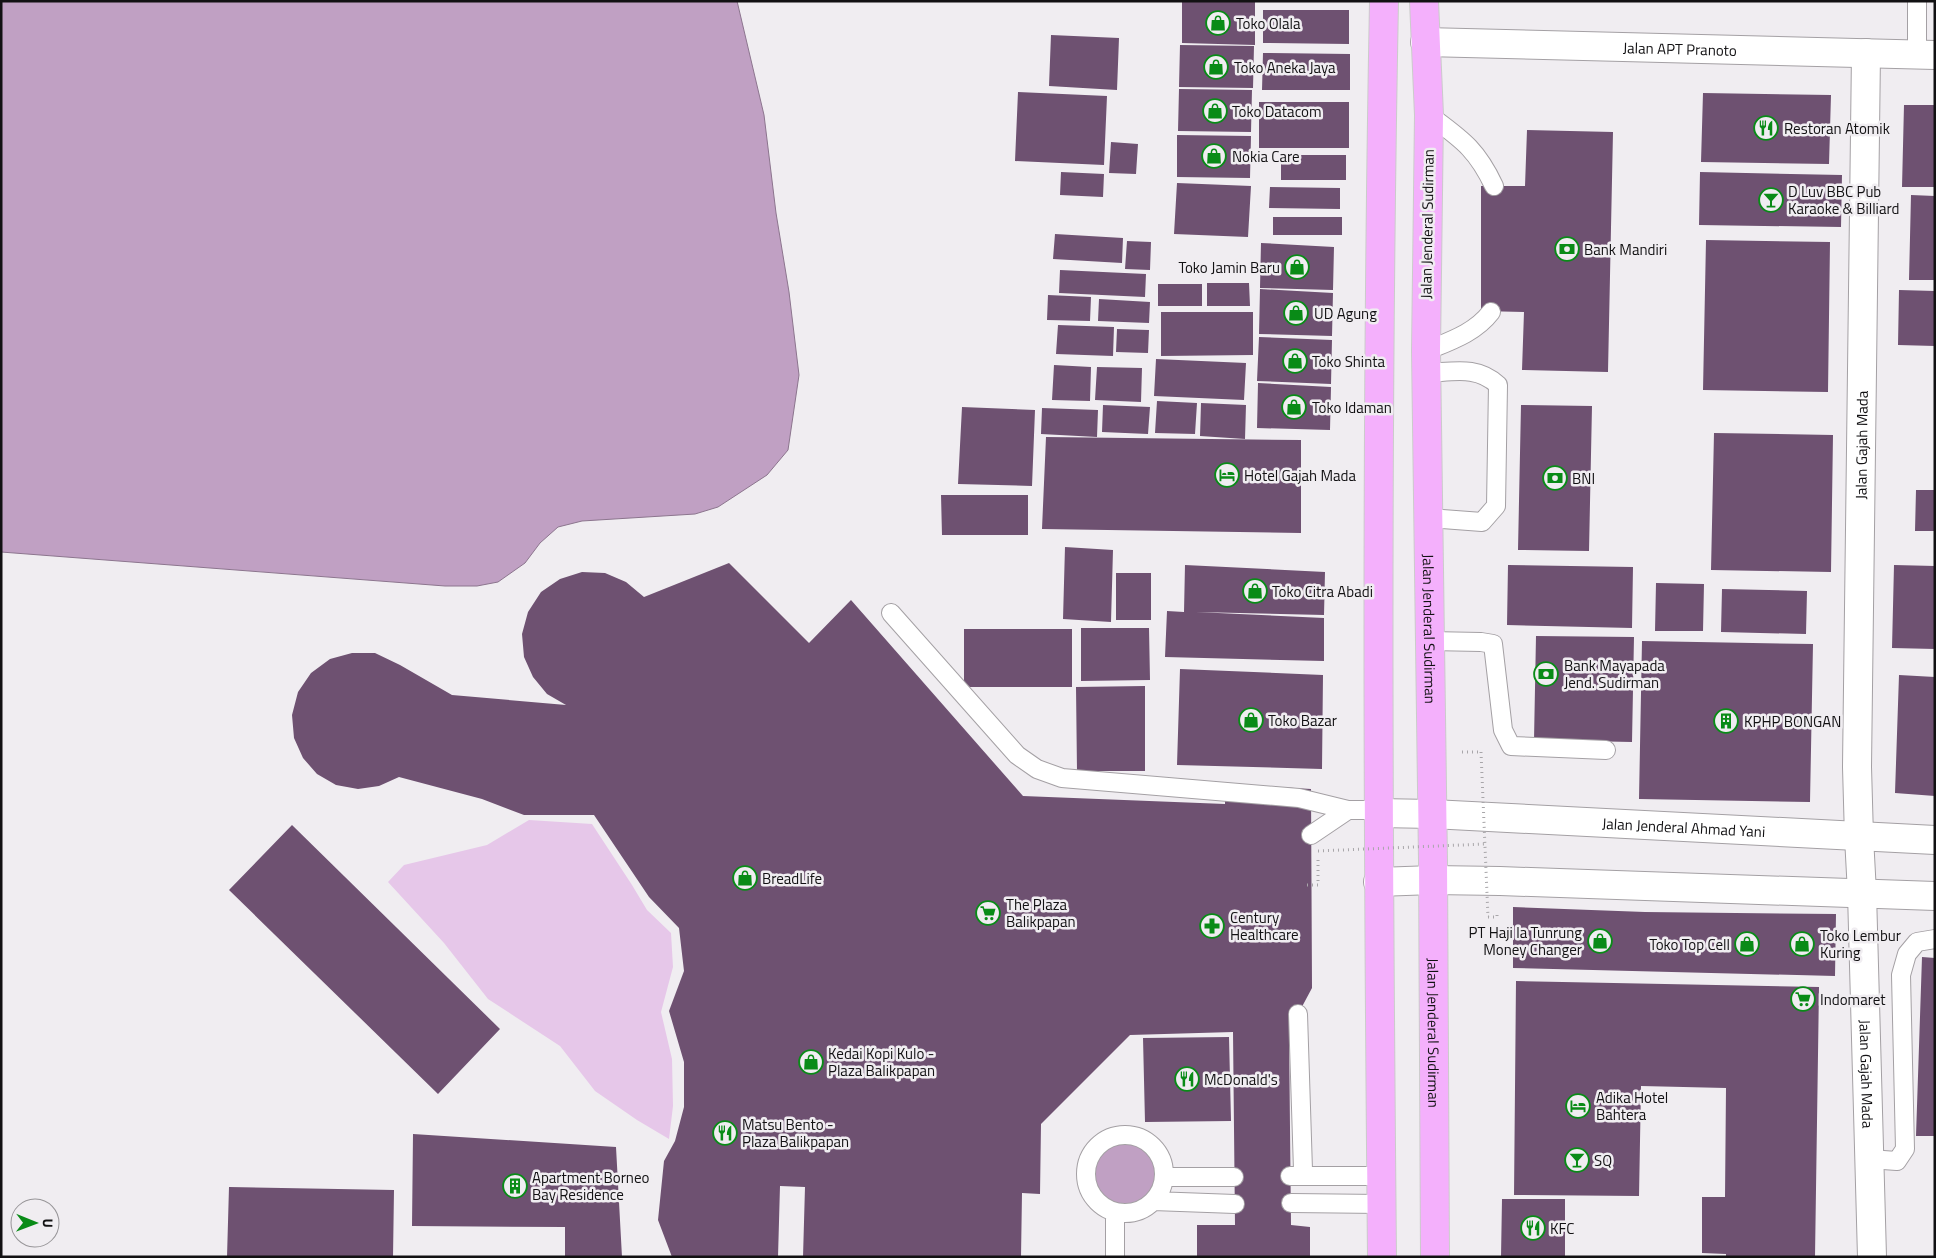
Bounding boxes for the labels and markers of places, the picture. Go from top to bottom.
shop icon: Toko Olala [1205,10,1231,36]
place label: Toko Olala [1236,12,1301,35]
shop icon: Toko Aneka Jaya [1203,54,1229,80]
place label: Toko Aneka Jaya [1234,56,1336,79]
shop icon: Toko Datacom [1202,98,1228,124]
place label: Toko Datacom [1232,100,1322,123]
restaurant icon: Restoran Atomik [1753,115,1779,141]
place label: Restoran Atomik [1784,117,1890,140]
shop icon: Nokia Care [1201,143,1227,169]
place label: Nokia Care [1232,145,1300,168]
place label: D Luv BBC Pub Karaoke & Billiard [1788,180,1899,220]
bar icon: D Luv BBC Pub Karaoke & Billiard [1758,187,1784,213]
bank icon: Bank Mandiri [1554,236,1580,262]
place label: Bank Mandiri [1584,238,1667,261]
shop icon: Toko Jamin Baru [1284,254,1310,280]
place label: Toko Jamin Baru [1178,256,1280,279]
shop icon: UD Agung [1283,300,1309,326]
place label: UD Agung [1314,302,1377,325]
shop icon: Toko Shinta [1282,348,1308,374]
place label: Toko Shinta [1312,350,1385,373]
shop icon: Toko Idaman [1281,394,1307,420]
place label: Toko Idaman [1312,396,1392,419]
hotel icon: Hotel Gajah Mada [1214,462,1240,488]
place label: Hotel Gajah Mada [1244,464,1356,487]
bank icon: BNI [1542,465,1568,491]
place label: BNI [1572,467,1595,490]
shop icon: Toko Citra Abadi [1242,578,1268,604]
place label: Toko Citra Abadi [1272,580,1373,603]
place label: Bank Mayapada Jend. Sudirman [1564,654,1665,694]
bank icon: Bank Mayapada Jend. Sudirman [1533,661,1559,687]
shop icon: Toko Bazar [1238,707,1264,733]
building icon: KPHP BONGAN [1713,708,1739,734]
place label: Toko Bazar [1268,709,1337,732]
place label: KPHP BONGAN [1744,710,1841,733]
shop icon: BreadLife [732,865,758,891]
place label: BreadLife [762,867,822,890]
place label: The Plaza Balikpapan [1006,893,1076,933]
supermarket icon: The Plaza Balikpapan [975,900,1001,926]
place label: Century Healthcare [1230,906,1299,946]
pharmacy icon: Century Healthcare [1199,913,1225,939]
place label: PT Haji la Tunrung Money Changer [1469,921,1582,961]
place label: Toko Lembur Kuring [1820,924,1901,964]
shop icon: PT Haji la Tunrung Money Changer [1587,928,1613,954]
shop icon: Toko Top Cell [1734,931,1760,957]
shop icon: Toko Lembur Kuring [1789,931,1815,957]
place label: Toko Top Cell [1649,933,1730,956]
supermarket icon: Indomaret [1790,986,1816,1012]
place label: Indomaret [1820,988,1886,1011]
place label: Kedai Kopi Kulo - Plaza Balikpapan [828,1042,935,1082]
shop icon: Kedai Kopi Kulo - Plaza Balikpapan [798,1049,824,1075]
restaurant icon: McDonald's [1174,1066,1200,1092]
place label: McDonald's [1204,1068,1278,1091]
place label: Adika Hotel Bahtera [1596,1086,1668,1126]
hotel icon: Adika Hotel Bahtera [1565,1093,1591,1119]
place label: Matsu Bento - Plaza Balikpapan [742,1113,849,1153]
restaurant icon: Matsu Bento - Plaza Balikpapan [712,1120,738,1146]
bar icon: SQ [1564,1147,1590,1173]
place label: SQ [1594,1149,1612,1172]
place label: Apartment Borneo Bay Residence [532,1166,649,1206]
building icon: Apartment Borneo Bay Residence [502,1173,528,1199]
restaurant icon: KFC [1520,1215,1546,1241]
place label: KFC [1550,1217,1574,1240]

